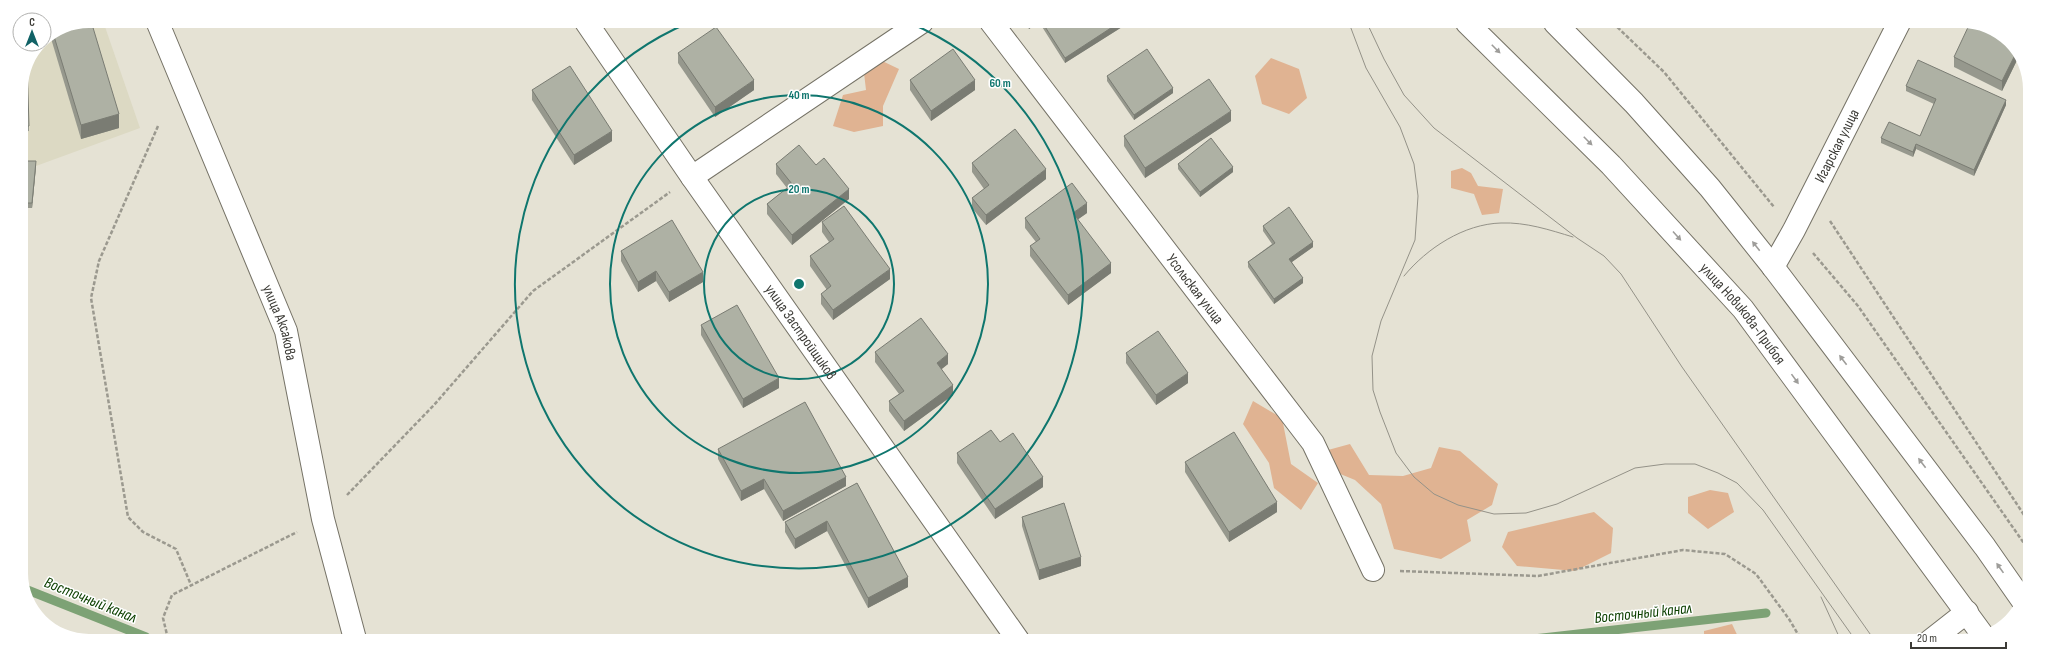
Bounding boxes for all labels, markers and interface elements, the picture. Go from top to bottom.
north arrow [12,12,52,52]
text: С [29,16,35,29]
one-way arrow [1491,44,1501,54]
text: 60 m [989,76,1011,91]
text: 40 m [788,88,810,103]
street label: Игарская улица [1811,106,1864,186]
one-way arrow [1583,136,1593,146]
text: 20 m [789,182,809,197]
one-way arrow [1672,231,1681,241]
one-way arrow [1751,240,1760,251]
street label: Усольская улица [1162,250,1228,328]
street label: улица Новикова-Прибоя [1695,259,1790,368]
centre of rings [792,277,806,291]
street label: улица Застройщиков [760,281,841,383]
street label: улица Аксакова [258,282,301,362]
one-way arrow [1839,354,1848,365]
one-way arrow [1791,374,1799,384]
one-way arrow [1918,458,1926,469]
one-way arrow [1996,562,2004,573]
water label: Восточный канал [41,573,140,628]
water label: Восточный канал [1593,599,1693,628]
scale bar [1911,624,2006,650]
text: 20 m [1917,631,1937,646]

